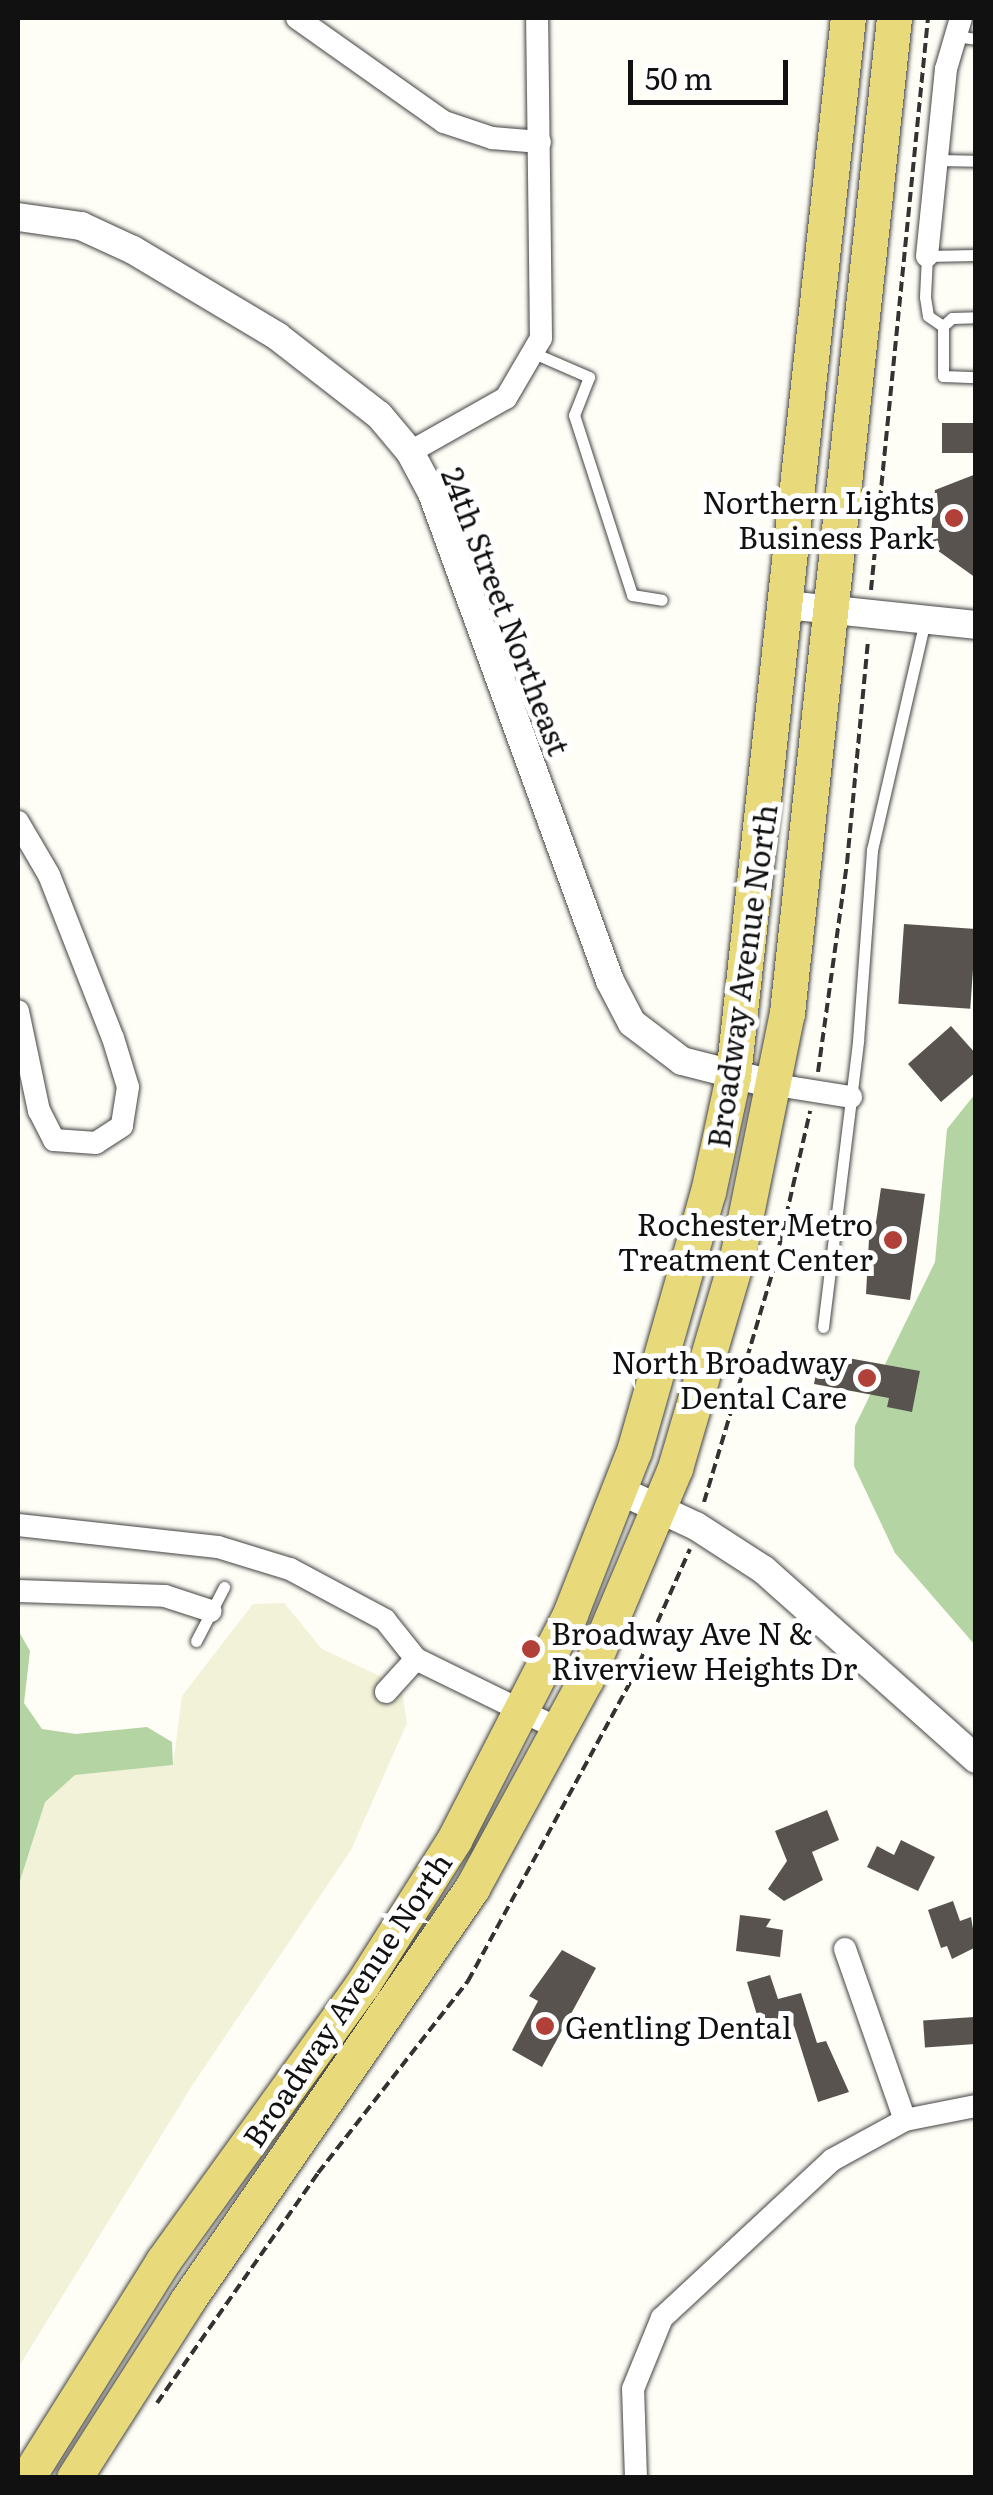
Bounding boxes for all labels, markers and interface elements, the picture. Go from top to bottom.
scale bar [633,40,793,102]
text: 50 m [645,55,713,99]
street label: 24th Street Northeast [436,462,578,760]
place label: Northern Lights Business Park [702,483,934,554]
marker: Northern Lights Business Park [943,507,965,529]
street label: Broadway Avenue North [699,802,783,1150]
place label: Rochester Metro Treatment Center [617,1205,873,1276]
marker: Rochester Metro Treatment Center [882,1229,904,1251]
place label: North Broadway Dental Care [612,1343,847,1414]
marker: North Broadway Dental Care [856,1367,878,1389]
place label: Broadway Ave N & Riverview Heights Dr [551,1614,857,1684]
marker: Broadway Ave N & Riverview Heights Dr [520,1638,542,1660]
street label: Broadway Avenue North [234,1845,458,2153]
place label: Gentling Dental [565,2008,792,2044]
marker: Gentling Dental [534,2015,556,2037]

